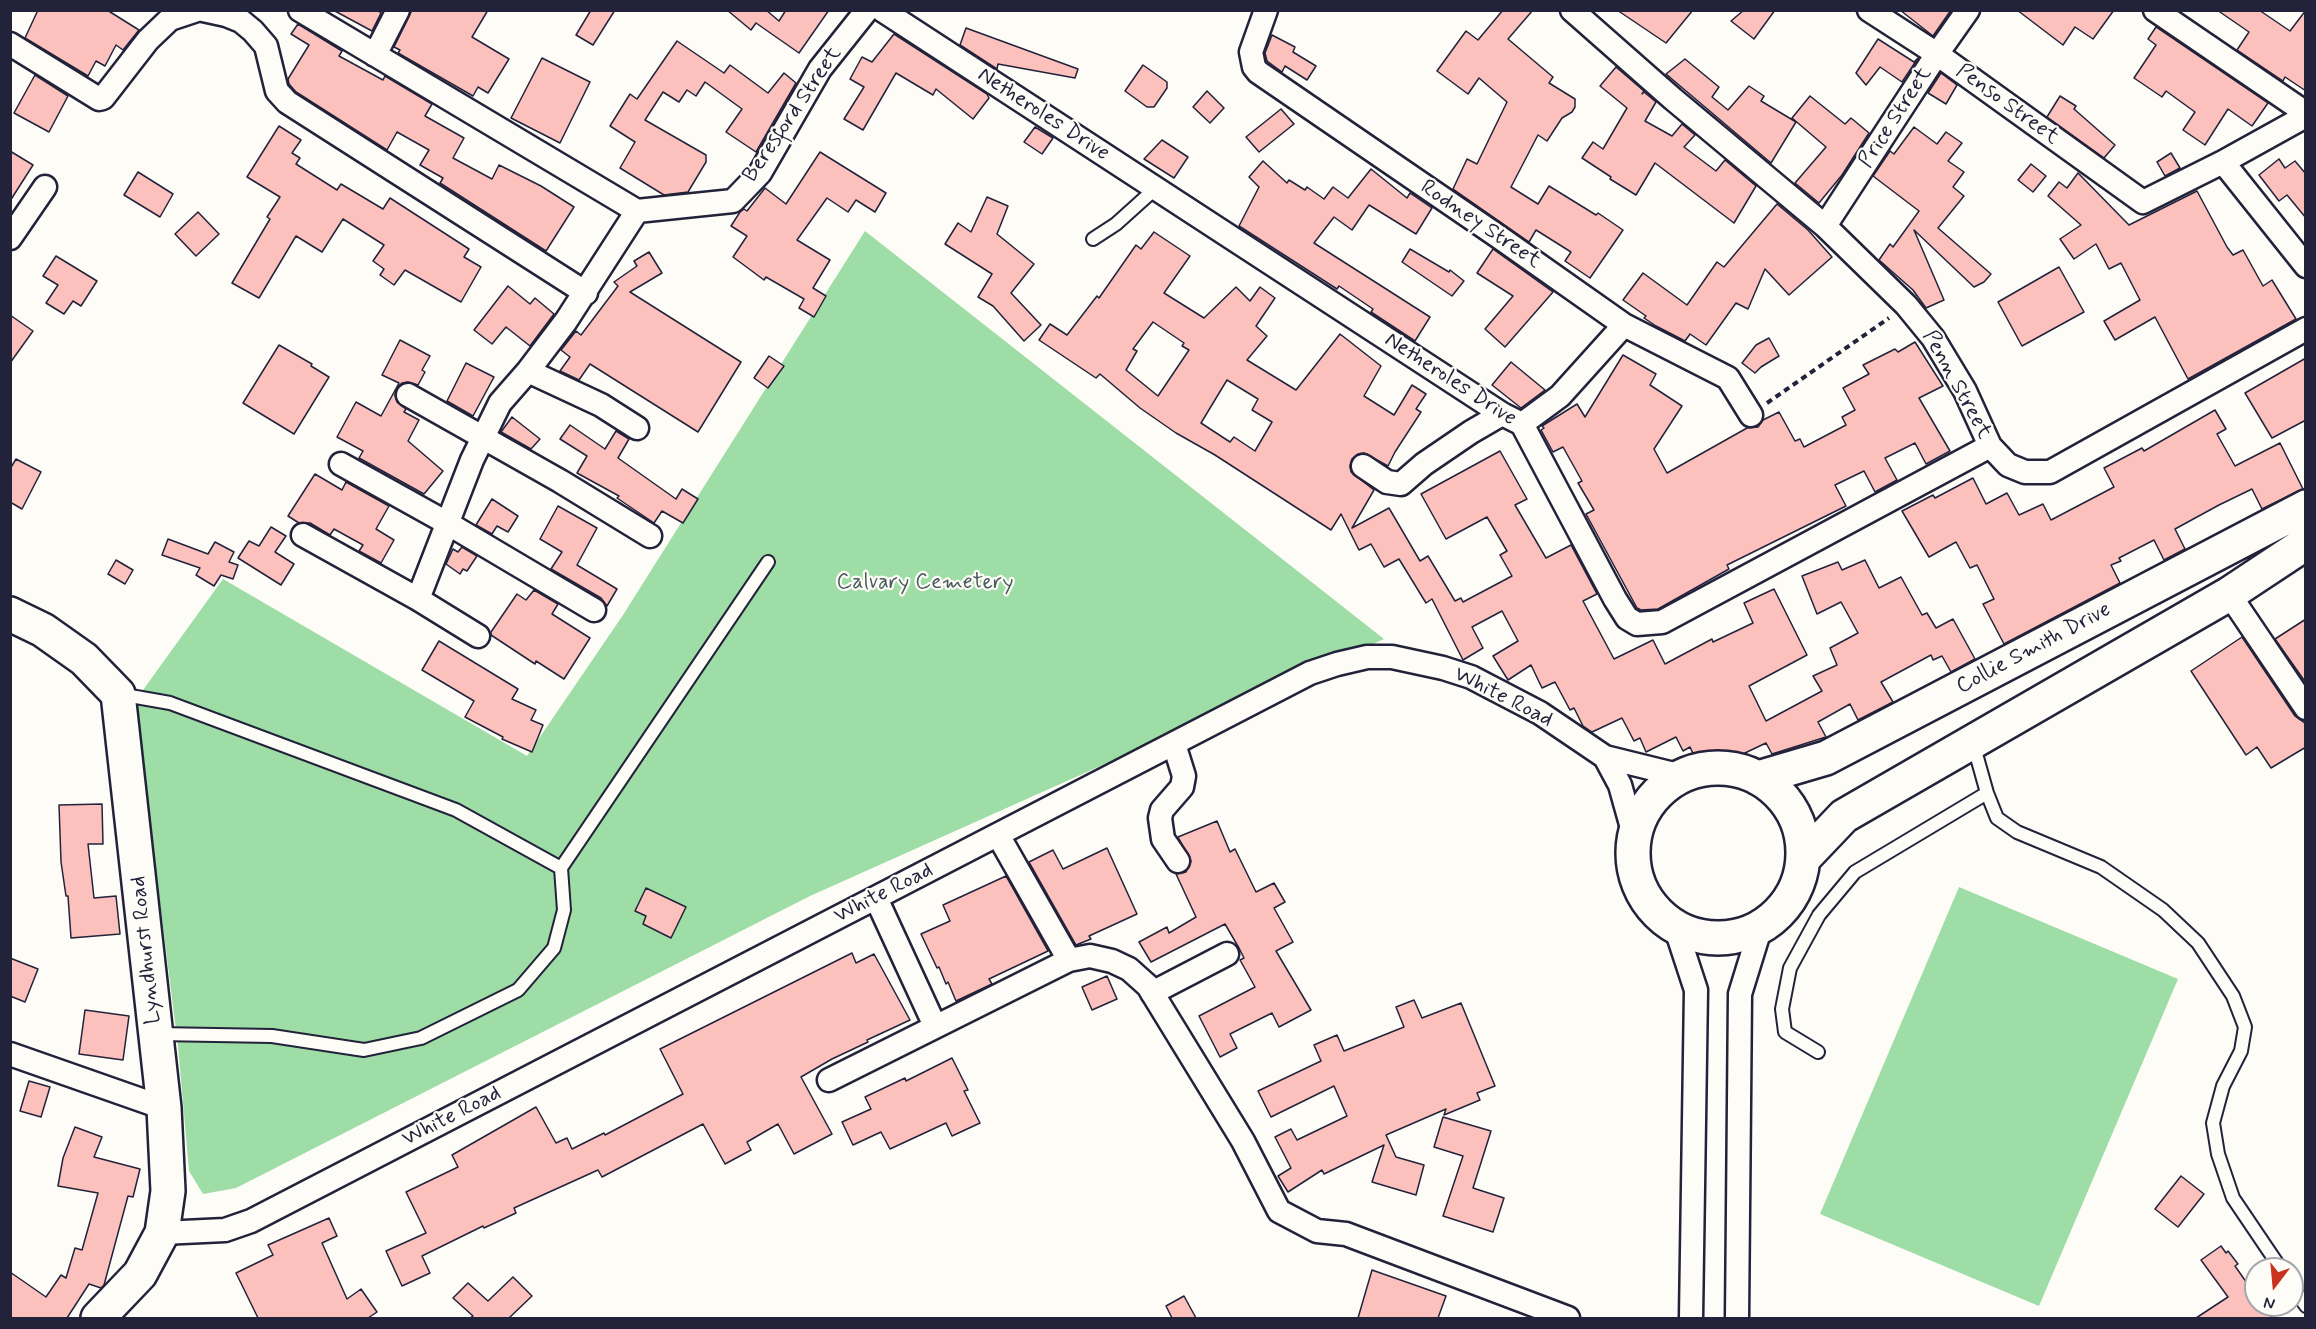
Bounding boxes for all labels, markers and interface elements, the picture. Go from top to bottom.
street label: Beresford Street [738,42,848,188]
street label: Penso Street [1950,59,2064,151]
street label: Netheroles Drive [972,62,1114,168]
street label: Price Street [1854,63,1938,173]
street label: Rodney Street [1415,175,1545,275]
street label: Penn Street [1915,326,1997,444]
street label: Netheroles Drive [1379,327,1521,433]
park label: Calvary Cemetery [837,570,1013,596]
street label: Collie Smith Drive [1952,597,2116,701]
street label: White Road [1449,662,1557,734]
street label: White Road [830,858,938,930]
street label: Lyndhurst Road [126,875,168,1025]
street label: White Road [398,1081,506,1153]
north arrow [2244,1257,2304,1317]
text: N [2261,1291,2277,1314]

